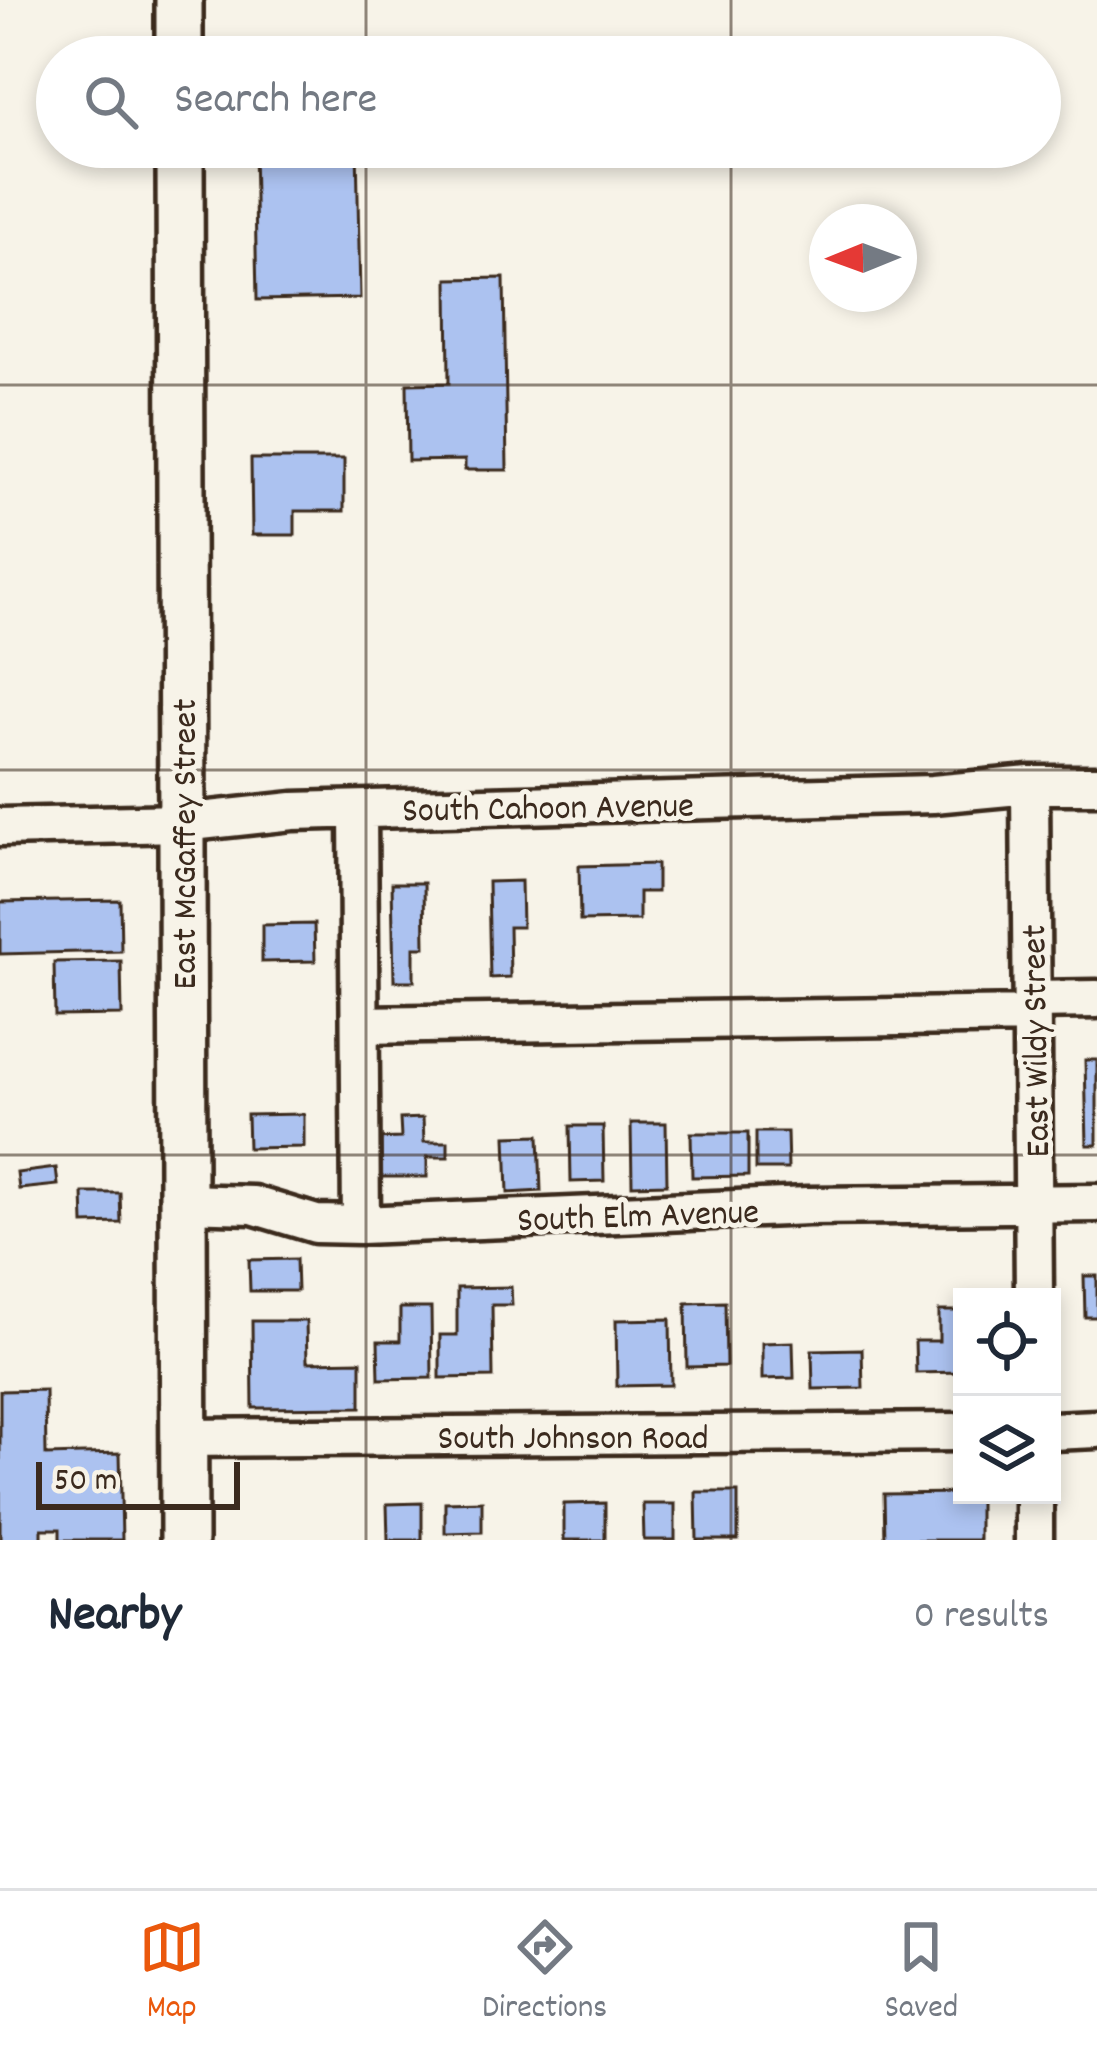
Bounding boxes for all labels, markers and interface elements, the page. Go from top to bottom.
search box [36,36,1061,168]
icon: search [78,69,144,135]
text: Search here [174,70,377,134]
north arrow [809,204,917,312]
street label: East McGaffey Street [162,698,214,990]
street label: South Cahoon Avenue [402,782,695,840]
street label: East Wildy Street [1011,924,1067,1158]
street label: South Elm Avenue [516,1189,760,1249]
map controls [953,1288,1061,1504]
button: locate [953,1288,1061,1396]
button: layers [953,1396,1061,1504]
street label: South Johnson Road [437,1415,709,1467]
scale bar [36,1456,240,1509]
text: 50 m [54,1459,118,1506]
text: Nearby [48,1582,181,1654]
text: 0 results [914,1591,1049,1646]
tab: Map [139,1914,205,2033]
tab: Directions [482,1914,607,2033]
tab: Saved [885,1914,958,2033]

